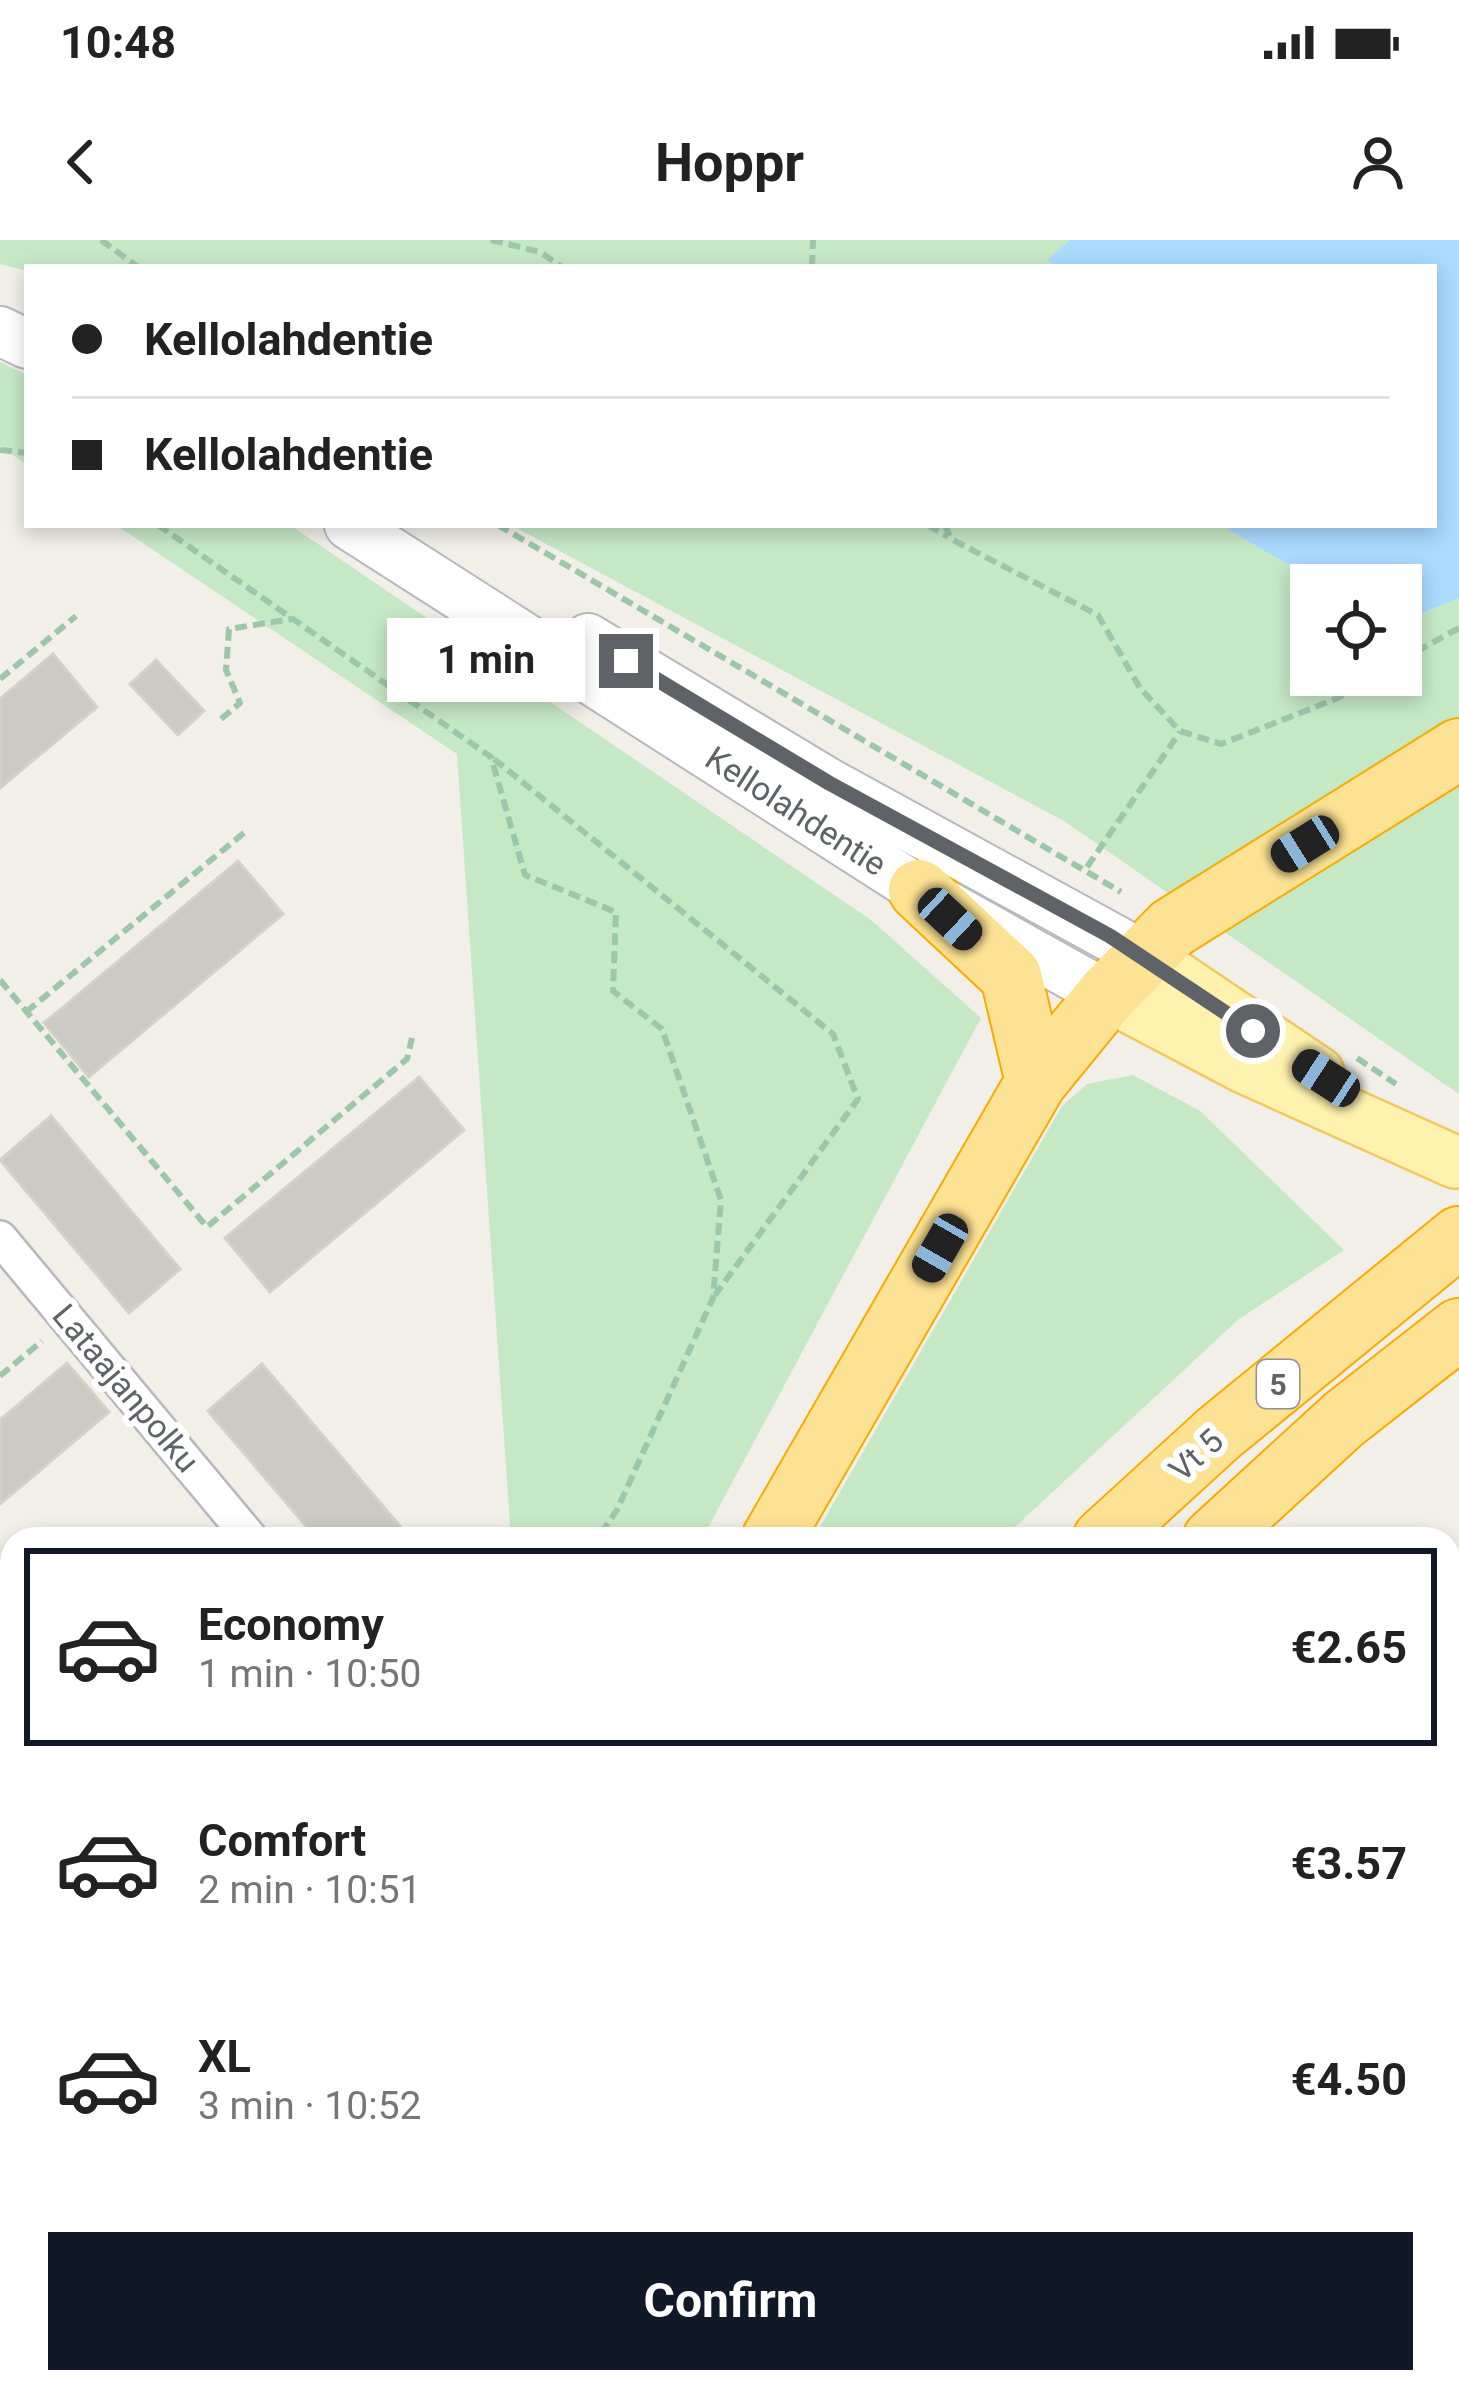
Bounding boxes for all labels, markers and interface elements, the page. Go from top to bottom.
text: 10:48 [60,16,176,69]
icon: back [48,129,114,195]
icon: person [1345,129,1411,195]
text: Hoppr [655,131,804,194]
text: Kellolahdentie [144,313,433,366]
text: Kellolahdentie [144,428,433,481]
map controls [1290,564,1422,696]
button: locate [1290,564,1422,696]
callout: 1 min [386,619,584,703]
route end [599,634,653,688]
text: 1 min [437,637,535,683]
street label: Kellolahdentie [698,738,894,884]
car [1265,810,1345,878]
car [911,881,989,957]
route start [1226,1004,1280,1058]
car [1286,1043,1366,1113]
car [906,1208,974,1288]
street label: Lataajanpolku [45,1296,207,1480]
road number: 5 [1257,1360,1299,1408]
street label: Vt 5 [1161,1421,1231,1489]
icon: car [54,1593,162,1701]
text: Economy [198,1598,384,1651]
text: €2.65 [1291,1621,1407,1674]
text: 1 min · 10:50 [198,1651,421,1697]
icon: car [54,1809,162,1917]
text: Comfort [198,1814,366,1867]
text: €3.57 [1291,1837,1407,1890]
text: 2 min · 10:51 [198,1867,421,1913]
icon: car [54,2025,162,2133]
text: XL [198,2030,251,2083]
text: €4.50 [1291,2053,1407,2106]
text: 3 min · 10:52 [198,2083,421,2129]
button: Confirm [48,2232,1413,2370]

